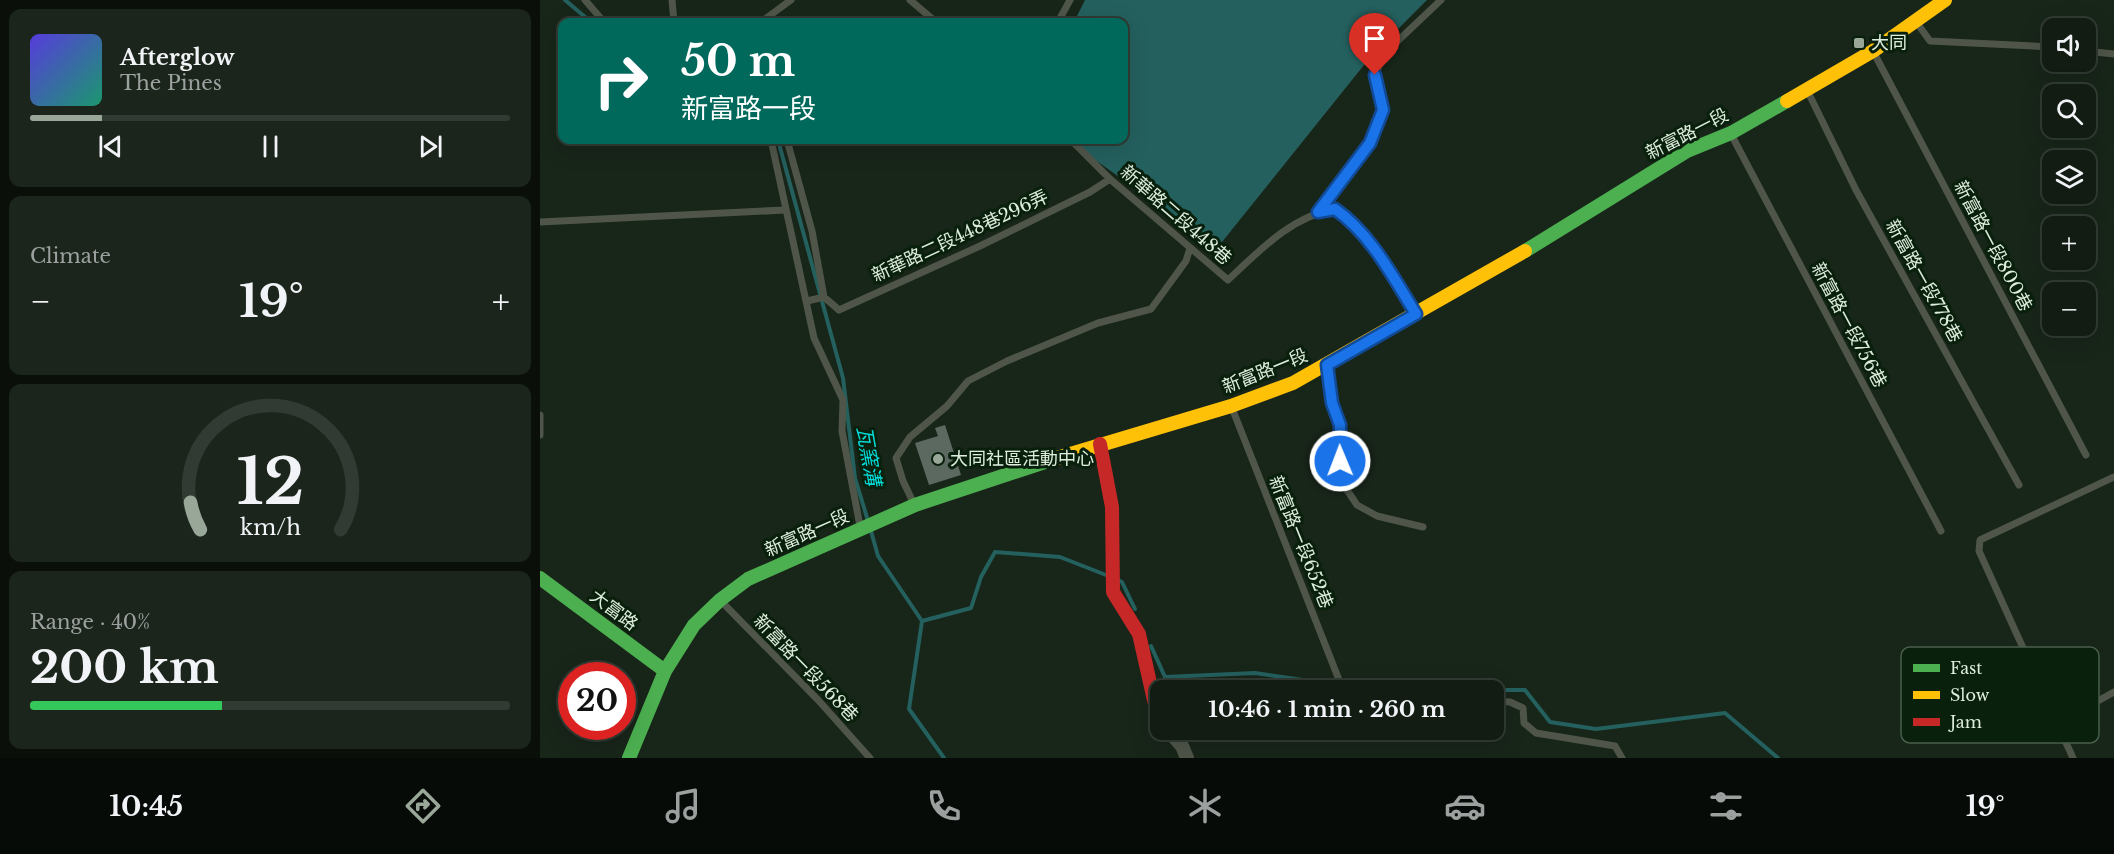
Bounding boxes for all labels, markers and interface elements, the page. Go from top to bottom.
pin [1349,13,1400,75]
map controls [2042,18,2096,336]
button: sound [2042,18,2096,72]
icon: arrive [1358,22,1391,55]
place label: 大同 [1871,32,1907,54]
text: 50 m [681,35,795,87]
marker: 大同 [1852,36,1866,50]
icon: right [582,42,660,120]
text: Afterglow [120,44,235,71]
text: The Pines [120,71,222,95]
button: search [2042,84,2096,138]
text: 新富路一段 [681,92,816,125]
street label: 新富路一段 [1642,104,1732,164]
icon: previous [94,130,127,163]
icon: pause [254,130,287,163]
icon: next [414,130,447,163]
button: layers [2042,150,2096,204]
street label: 新華路二段448巷 [1116,161,1236,269]
street label: 新富路一段800巷 [1949,177,2037,315]
street label: 新華路二段448巷296弄 [868,185,1052,287]
street label: 新富路一段778巷 [1881,216,1967,346]
button: + [2042,216,2096,270]
text: Climate [30,244,111,268]
street label: 新富路一段756巷 [1807,259,1891,391]
text: 19° [239,273,304,329]
text: − [30,281,51,322]
text: + [492,281,510,322]
button: − [2042,282,2096,336]
street label: 新富路一段 [1219,344,1311,398]
water label: 瓦窯溝 [852,424,887,491]
position arrow [1308,429,1372,493]
text: 12 [236,443,304,521]
place label: 大同社區活動中心 [950,448,1094,470]
marker: 大同社區活動中心 [931,452,945,466]
street label: 新富路一段652巷 [1264,473,1338,611]
street label: 新富路一段 [761,505,853,561]
text: km/h [240,514,301,541]
street label: 大富路 [586,585,642,635]
text: Range · 40% [30,610,151,634]
street label: 新富路一段568巷 [749,610,863,726]
text: 200 km [30,639,219,695]
legend [1901,647,2099,743]
text: Fast [1950,658,1982,678]
speed limit sign: 20 [558,662,636,740]
text: Slow [1950,685,1990,705]
text: 10:46 · 1 min · 260 m [1208,696,1446,723]
text: Jam [1948,712,1982,732]
icon: directions [402,785,444,827]
icon: music [662,785,704,827]
icon: phone [923,785,965,827]
icon: climate [1184,785,1226,827]
icon: car [1444,785,1486,827]
icon: filters [1705,785,1747,827]
text: 10:45 [109,790,183,823]
text: 19° [1966,790,2005,823]

